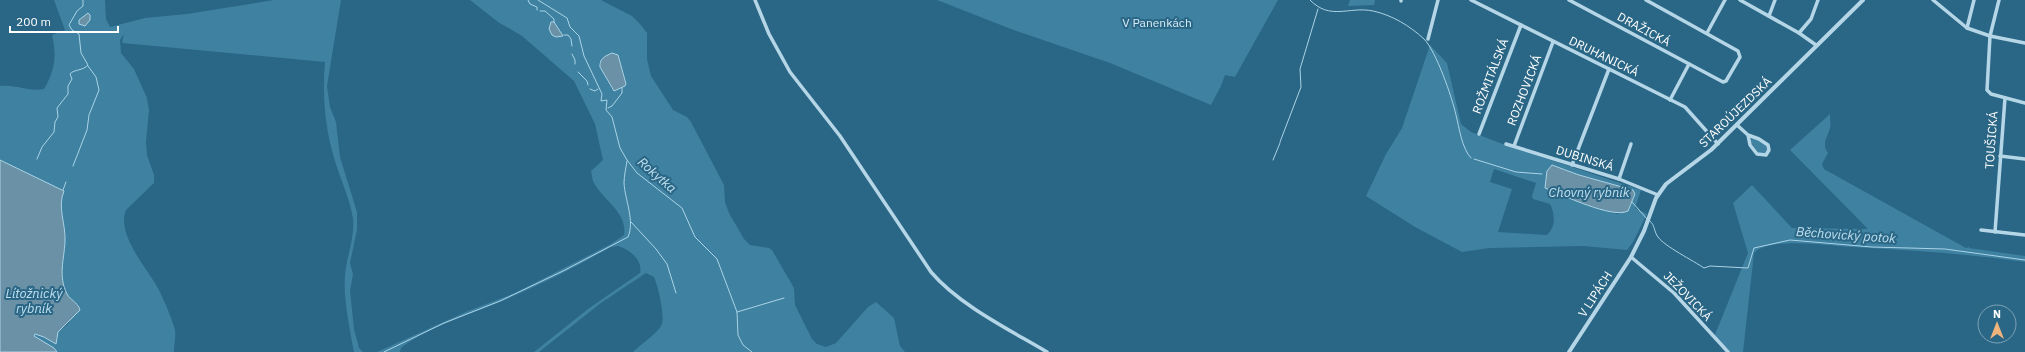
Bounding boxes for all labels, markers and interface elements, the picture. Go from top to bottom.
scale bar [10,8,118,34]
street label: DRAŽICKÁ [1615,9,1673,49]
text: 200 m [16,14,51,29]
park label: V Panenkách [1122,15,1192,30]
street label: DRUHANICKÁ [1567,33,1642,80]
street label: ROŽMITÁLSKÁ [1469,36,1511,116]
street label: ROZHOVICKÁ [1504,52,1544,127]
street label: STAROÚJEZDSKÁ [1696,73,1775,150]
street label: TOUŠICKÁ [1982,110,2001,169]
street label: DUBINSKÁ [1554,142,1616,174]
water label: Rokytka [634,153,680,197]
water label: Chovný rybník [1548,184,1630,201]
water label: Běchovický potok [1796,223,1897,247]
street label: V LIPÁCH [1575,268,1615,320]
street label: JEŽOVICKÁ [1661,268,1716,324]
water label: Lítožnický rybník [6,285,63,317]
north arrow [1977,304,2017,344]
text: N [1993,307,2001,321]

